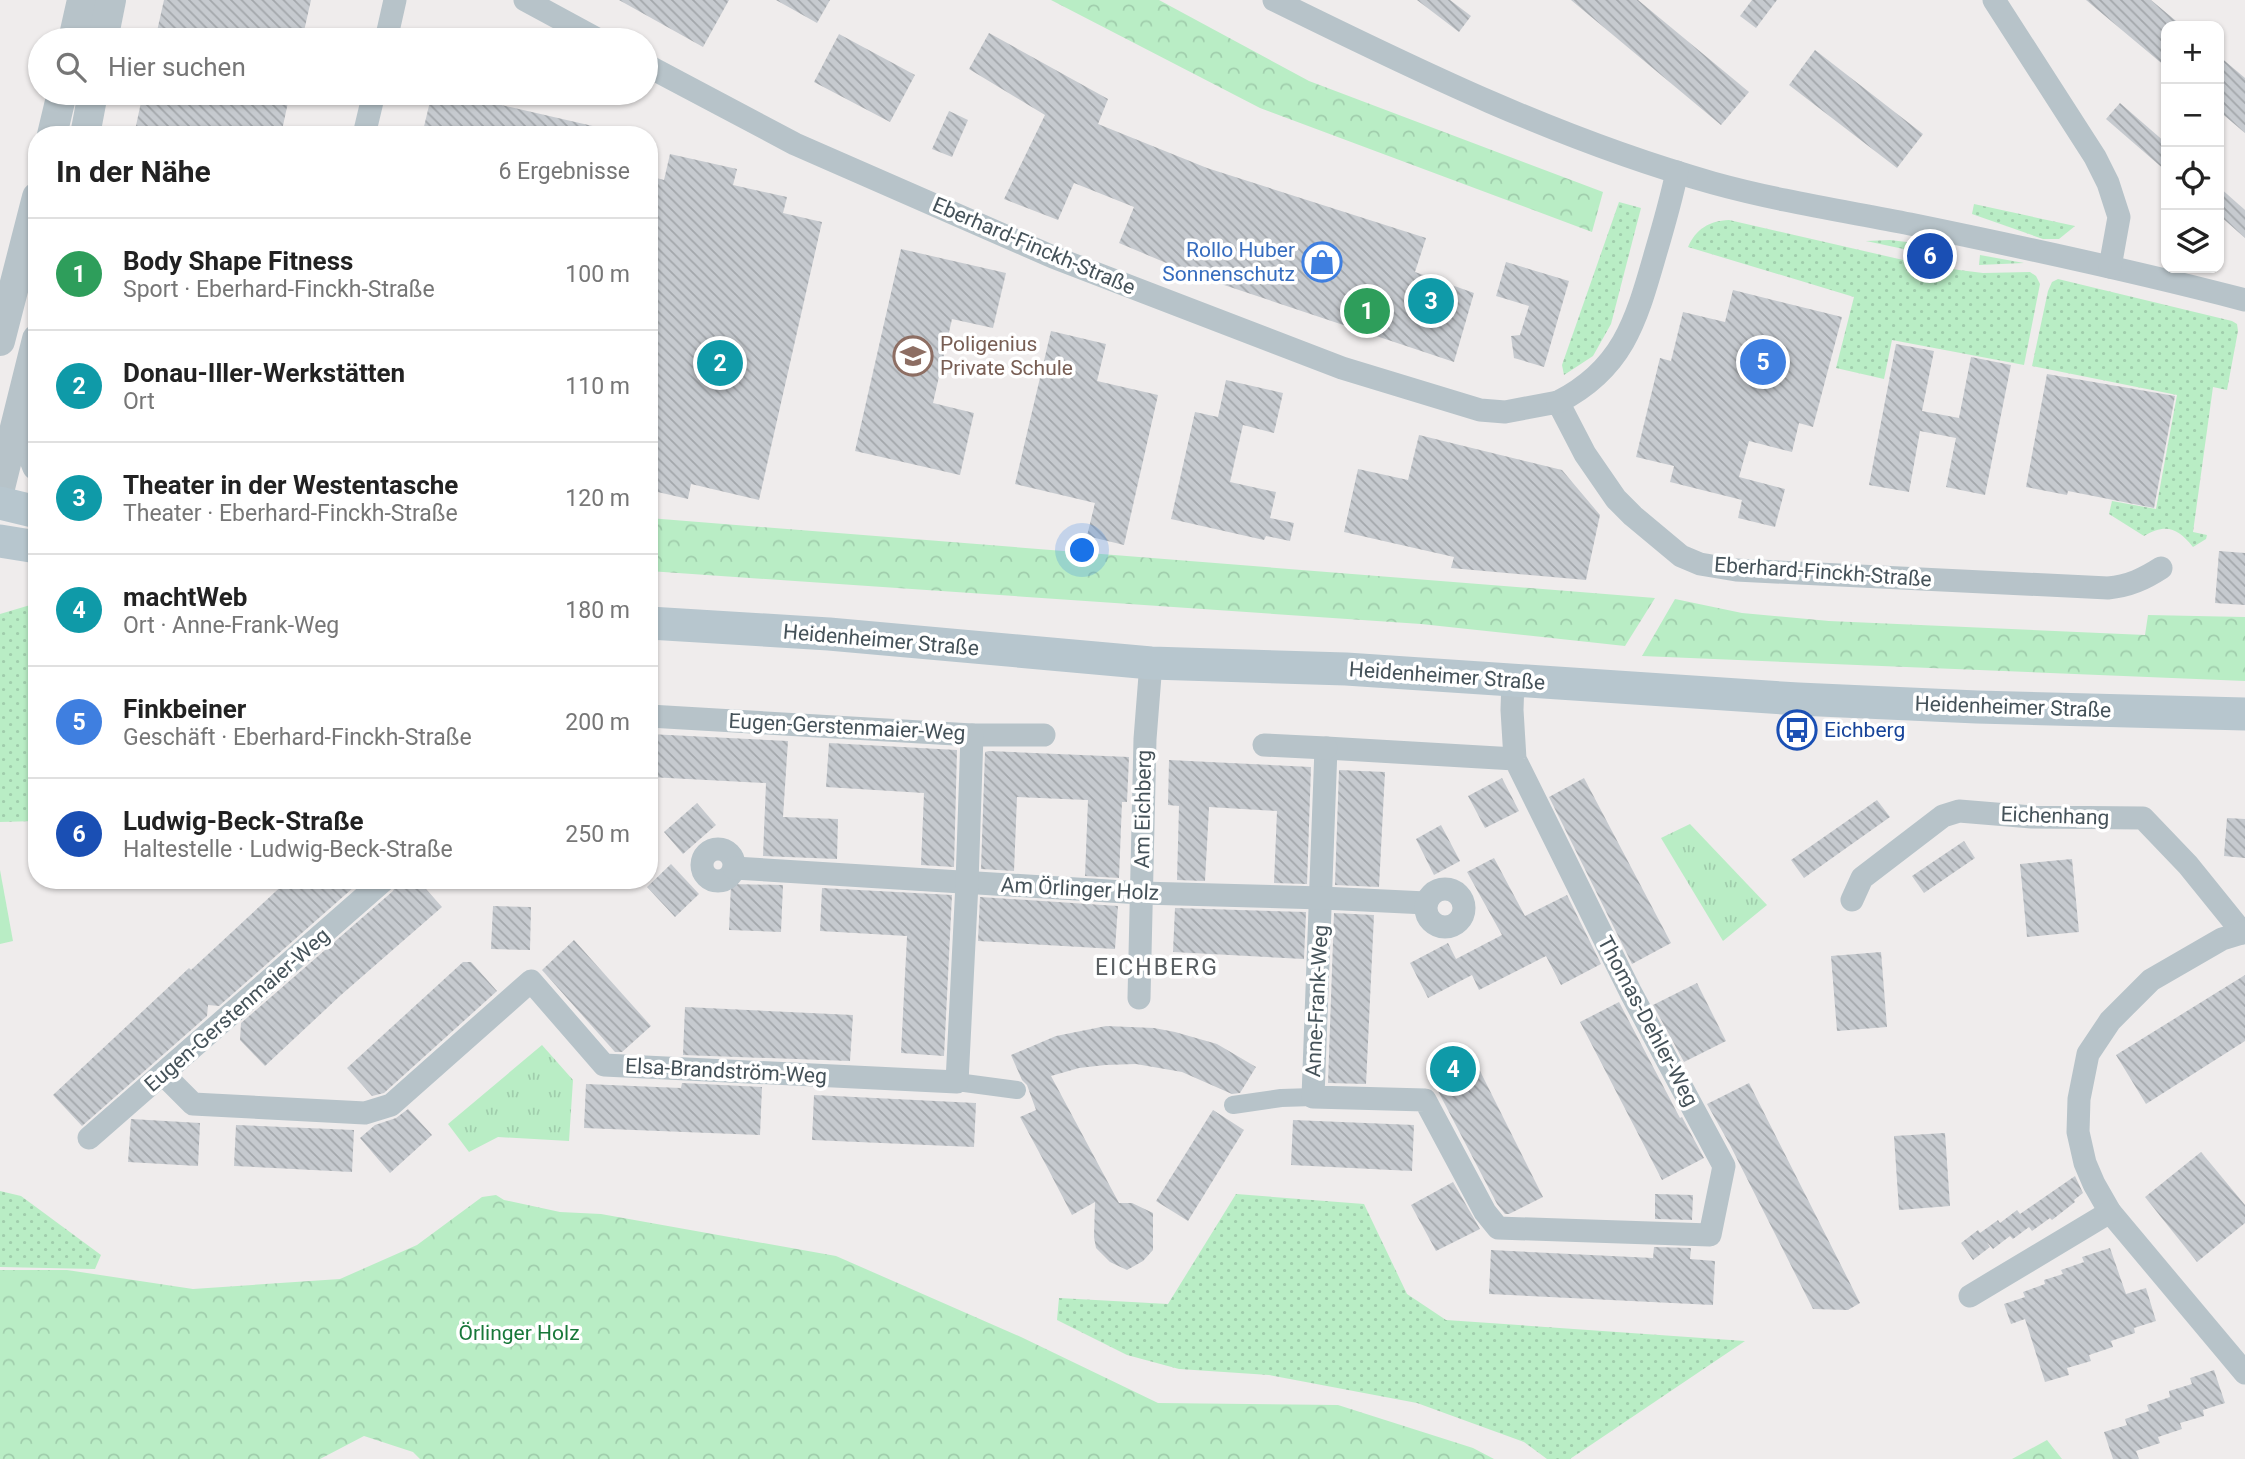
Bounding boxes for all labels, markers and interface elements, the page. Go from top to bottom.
map controls [2161,21,2224,273]
button: + [2161,21,2224,84]
search box [28,28,658,105]
icon: search [52,48,90,86]
text: Hier suchen [108,52,246,82]
button: − [2161,84,2224,147]
button: locate [2161,147,2224,210]
text: In der Nähe [56,154,211,189]
text: 6 Ergebnisse [498,158,630,185]
street label: Eberhard-Finckh-Straße [929,192,1139,300]
button: layers [2161,210,2224,273]
pin: 6 [1907,230,1953,282]
place label: Rollo Huber Sonnenschutz [1162,238,1295,286]
shop icon: Rollo Huber Sonnenschutz [1301,241,1343,283]
text: Body Shape Fitness [123,246,353,276]
text: 1 [72,261,86,288]
text: 100 m [565,261,630,288]
pin: 3 [1408,275,1454,327]
text: Sport · Eberhard-Finckh-Straße [123,276,435,303]
pin: 1 [1344,285,1390,337]
place label: Poligenius Private Schule [940,332,1073,380]
school or university icon: Poligenius Private Schule [892,335,934,377]
pin: 5 [1740,336,1786,388]
pin: 2 [697,337,743,389]
text: Donau-Iller-Werkstätten [123,358,405,388]
text: 2 [72,373,86,400]
text: 110 m [565,373,630,400]
text: Ort [123,388,155,415]
text: Theater in der Westentasche [123,470,458,500]
text: 3 [72,485,86,512]
text: 120 m [565,485,630,512]
text: Theater · Eberhard-Finckh-Straße [123,500,458,527]
your location [1065,533,1099,567]
street label: Eberhard-Finckh-Straße [1713,552,1933,592]
text: machtWeb [123,582,247,612]
text: 4 [72,597,86,624]
text: 180 m [565,597,630,624]
text: Ort · Anne-Frank-Weg [123,612,339,639]
street label: Heidenheimer Straße [782,619,980,661]
street label: Heidenheimer Straße [1348,657,1546,695]
street label: Heidenheimer Straße [1914,692,2112,722]
text: Finkbeiner [123,694,246,724]
text: 5 [72,709,86,736]
text: 200 m [565,709,630,736]
street label: Eugen-Gerstenmaier-Weg [728,709,966,745]
bus stop icon: Eichberg [1776,709,1818,751]
place label: Eichberg [1824,718,1905,742]
text: Geschäft · Eberhard-Finckh-Straße [123,724,472,751]
street label: Am Eichberg [1130,750,1156,868]
street label: Eichenhang [2000,802,2110,830]
text: Ludwig-Beck-Straße [123,806,364,836]
text: 6 [72,821,86,848]
text: 250 m [565,821,630,848]
text: Haltestelle · Ludwig-Beck-Straße [123,836,453,863]
street label: Am Örlinger Holz [1000,873,1160,905]
street label: Eugen-Gerstenmaier-Weg [140,923,334,1097]
street label: Anne-Frank-Weg [1301,924,1333,1078]
street label: Thomas-Dehler-Weg [1593,932,1703,1110]
district label: EICHBERG [1095,954,1219,981]
pin: 4 [1430,1043,1476,1095]
street label: Elsa-Brandström-Weg [625,1054,827,1088]
park label: Örlinger Holz [458,1321,580,1345]

